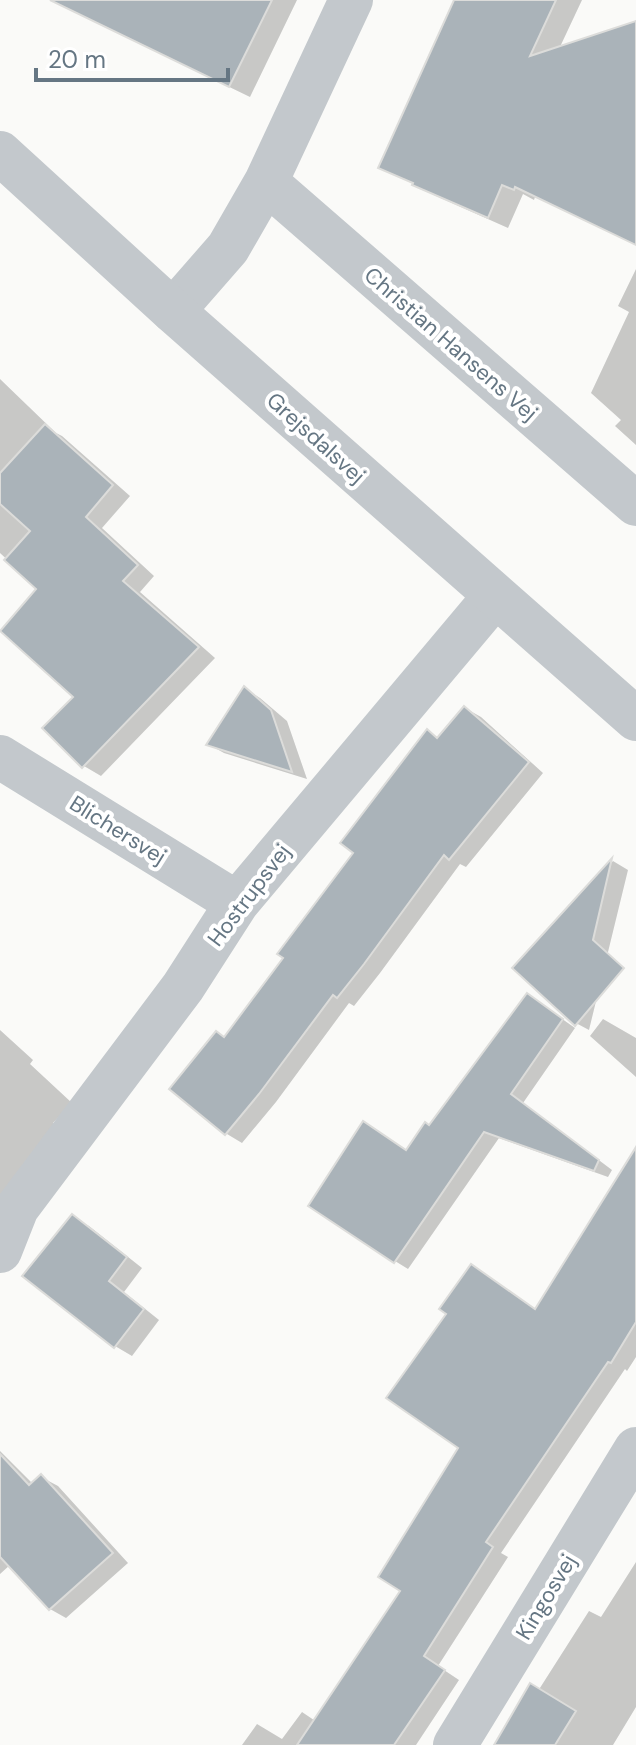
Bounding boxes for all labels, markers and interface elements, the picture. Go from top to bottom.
scale bar [36,32,228,82]
text: 20 m [48,44,106,75]
street label: Christian Hansens Vej [358,261,544,427]
street label: Grejsdalsvej [260,386,372,490]
street label: Blichersvej [64,789,172,871]
street label: Hostrupsvej [201,838,297,952]
street label: Kingosvej [509,1549,583,1645]

